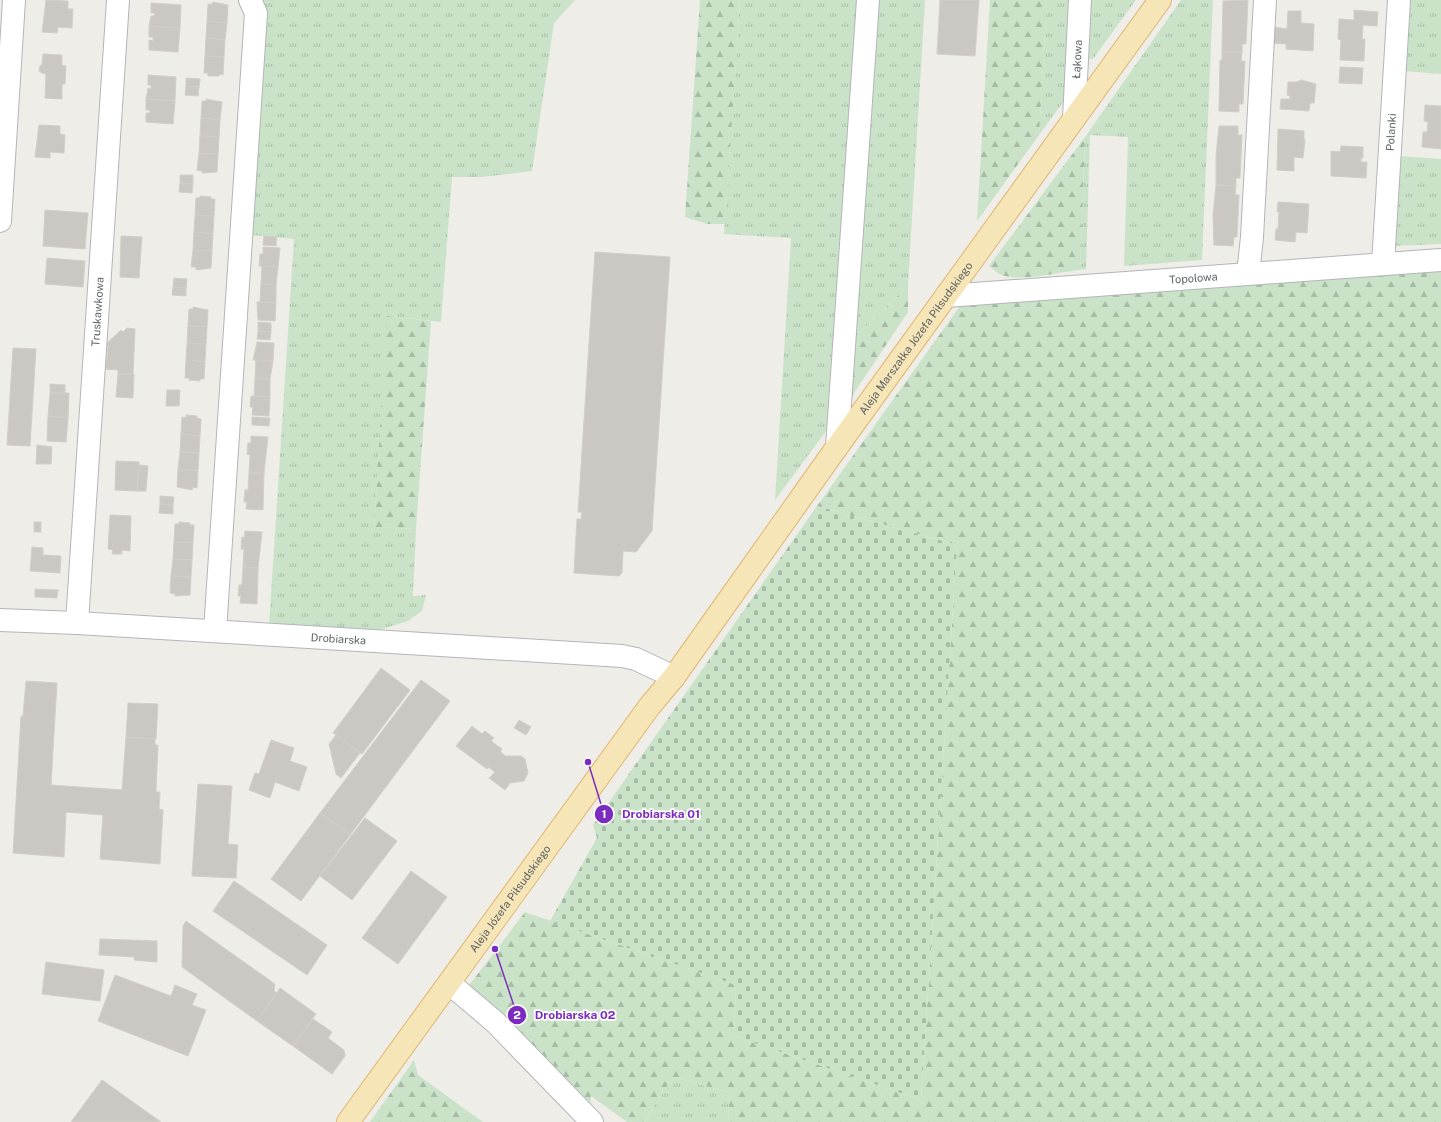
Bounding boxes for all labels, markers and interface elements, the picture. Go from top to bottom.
street label: Łąkowa [1070,39,1084,79]
street label: Polanki [1384,113,1398,151]
street label: Aleja Marszałka Józefa Piłsudskiego [857,260,975,417]
street label: Topolowa [1169,270,1218,286]
street label: Truskawkowa [89,277,106,347]
street label: Drobiarska [310,631,367,646]
callout: Drobiarska 01 [594,802,708,826]
text: 1 [601,807,607,821]
text: Drobiarska 01 [622,807,700,821]
street label: Aleja Józefa Piłsudskiego [467,843,553,954]
callout: Drobiarska 02 [507,1003,623,1027]
text: 2 [513,1008,521,1022]
text: Drobiarska 02 [535,1008,616,1022]

